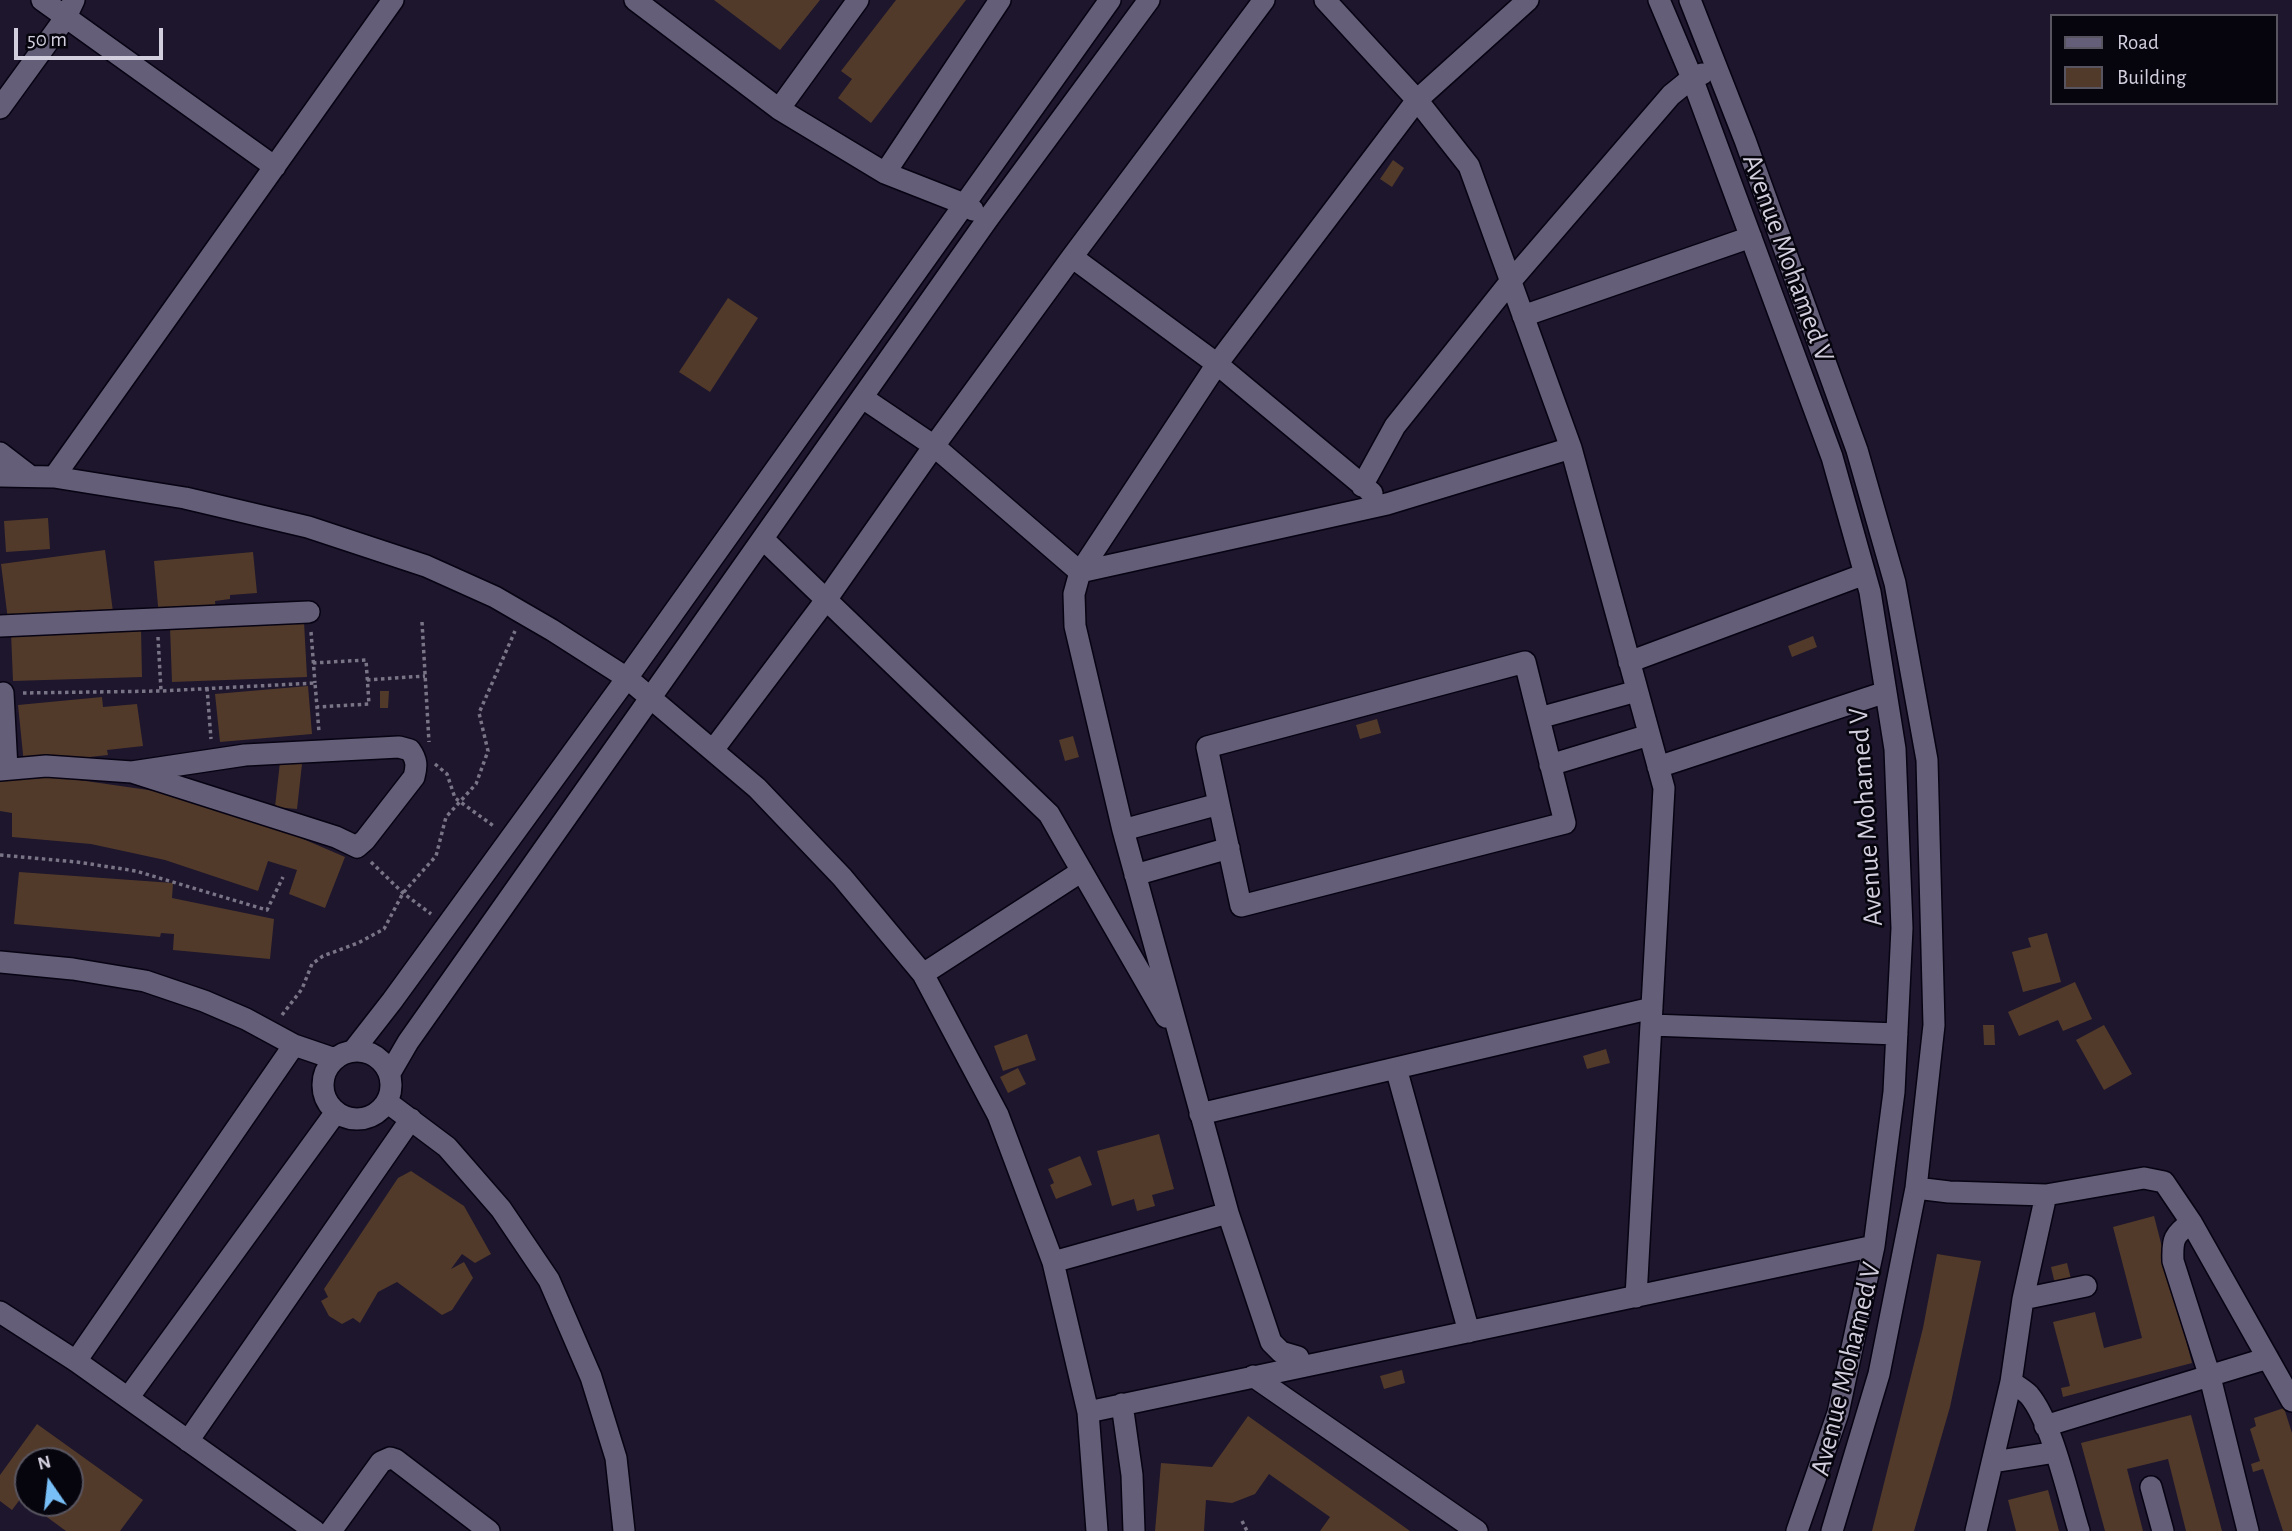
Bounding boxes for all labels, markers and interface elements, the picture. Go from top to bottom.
scale bar [18,14,166,58]
legend [2050,14,2278,105]
text: 50 m [27,29,67,50]
text: Road [2117,32,2159,53]
text: Building [2117,67,2186,88]
street label: Avenue Mohamed V [1735,149,1841,367]
street label: Avenue Mohamed V [1842,707,1890,927]
street label: Avenue Mohamed V [1803,1259,1889,1479]
north arrow [14,1447,84,1517]
text: N [36,1452,53,1474]

